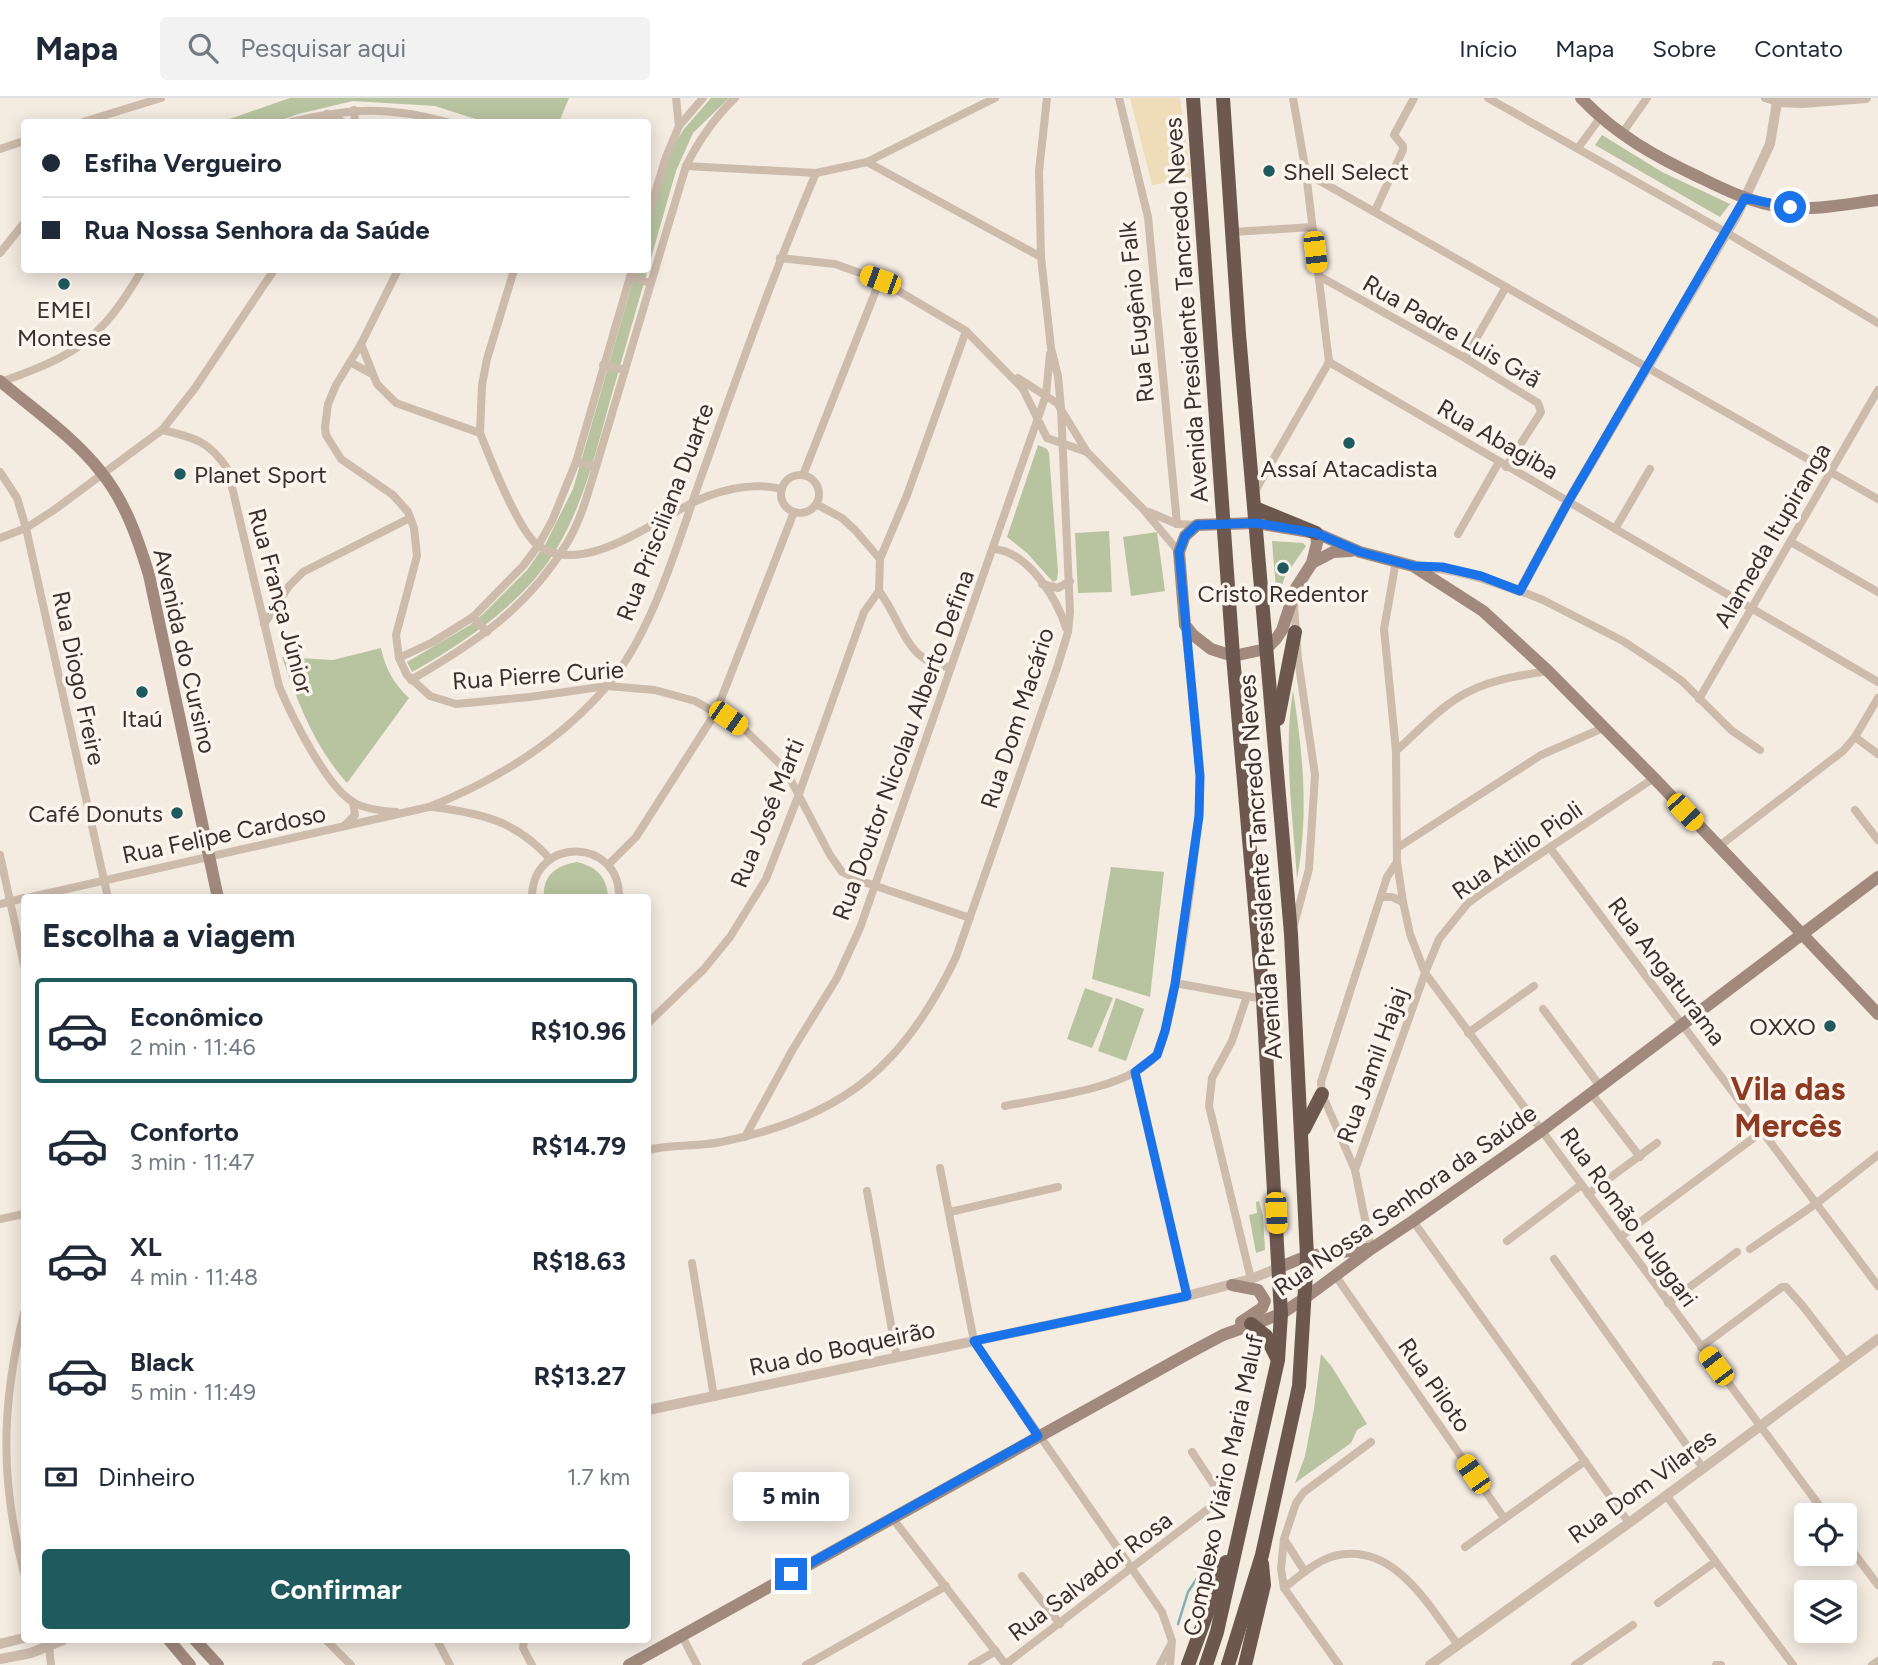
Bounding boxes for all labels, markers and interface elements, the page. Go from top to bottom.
search box [160,17,650,80]
text: Mapa [35,29,118,68]
icon: search [184,29,222,67]
text: Pesquisar aqui [240,32,406,64]
text: Início [1459,34,1517,63]
text: Mapa [1555,34,1614,63]
text: Sobre [1652,34,1716,63]
text: Contato [1754,34,1843,63]
street label: Avenida Presidente Tancredo Neves [1158,116,1214,504]
text: Esfiha Vergueiro [84,147,282,179]
place label: Shell Select [1283,157,1409,186]
marker: Shell Select [1261,163,1277,179]
route start [1774,191,1806,223]
text: Rua Nossa Senhora da Saúde [84,214,430,246]
street label: Rua Eugênio Falk [1112,219,1160,404]
car [1303,230,1328,274]
car [857,263,904,297]
street label: Rua Padre Luis Grã [1358,268,1546,394]
marker: EMEI Montese [56,276,72,292]
place label: EMEI Montese [17,295,111,352]
street label: Rua Abagiba [1432,393,1564,485]
street label: Rua Prisciliana Duarte [610,399,720,625]
marker: Assaí Atacadista [1341,435,1357,451]
street label: Alameda Itupiranga [1707,438,1837,632]
place label: Assaí Atacadista [1260,454,1438,483]
place label: Planet Sport [194,460,327,489]
marker: Planet Sport [172,466,188,482]
street label: Rua França Júnior [242,505,320,697]
street label: Avenida do Cursino [147,546,223,756]
marker: Cristo Redentor [1275,560,1291,576]
street label: Rua Doutor Nicolau Alberto Defina [826,566,980,924]
place label: Cristo Redentor [1198,579,1368,608]
street label: Rua Diogo Freire [46,588,112,768]
street label: Rua Dom Macário [974,624,1060,812]
street label: Rua Pierre Curie [451,655,625,695]
street label: Avenida Presidente Tancredo Neves [1232,673,1288,1061]
marker: Itaú [134,684,150,700]
car [705,697,752,739]
place label: Itaú [121,704,163,733]
street label: Rua José Marti [724,734,810,892]
car [1663,789,1708,835]
street label: Rua Atilio Pioli [1446,794,1588,906]
street label: Rua Felipe Cardoso [120,798,328,870]
place label: Café Donuts [28,799,163,828]
marker: Café Donuts [169,805,185,821]
street label: Rua Angaturama [1602,891,1732,1051]
text: Escolha a viagem [42,917,295,955]
street label: Rua Jamil Hajaj [1330,983,1414,1147]
icon: car [46,999,109,1062]
text: Econômico [130,1001,263,1033]
place label: OXXO [1749,1012,1816,1041]
text: R$10.96 [530,1015,626,1047]
marker: OXXO [1822,1018,1838,1034]
text: 2 min · 11:46 [130,1033,256,1061]
district label: Vila das Mercês [1730,1070,1846,1145]
street label: Rua Nossa Senhora da Saúde [1268,1098,1542,1302]
icon: car [46,1114,109,1177]
text: Conforto [130,1116,239,1148]
street label: Rua Romão Pulggari [1554,1122,1704,1312]
text: R$14.79 [531,1130,626,1162]
text: 3 min · 11:47 [130,1148,255,1176]
car [1265,1191,1288,1235]
icon: car [46,1229,109,1292]
text: XL [130,1231,162,1263]
text: R$18.63 [532,1245,626,1277]
text: 4 min · 11:48 [130,1263,258,1291]
street label: Rua do Boqueirão [746,1314,938,1382]
street label: Complexo Viário Maria Maluf [1177,1331,1269,1638]
street label: Rua Piloto [1392,1332,1478,1438]
car [1695,1343,1738,1389]
icon: car [46,1344,109,1407]
text: Black [130,1346,194,1378]
text: R$13.27 [533,1360,626,1392]
text: 5 min · 11:49 [130,1378,256,1406]
street label: Rua Dom Vilares [1562,1423,1722,1549]
car [1453,1451,1494,1497]
icon: cash [42,1458,80,1496]
text: Dinheiro [98,1461,195,1493]
text: 1.7 km [567,1463,630,1491]
callout: 5 min [733,1472,849,1522]
text: 5 min [762,1482,820,1510]
map controls [1794,1503,1857,1643]
button: locate [1794,1503,1857,1566]
street label: Rua Salvador Rosa [1002,1505,1178,1647]
button: Confirmar [42,1549,630,1629]
route end [775,1558,807,1590]
button: layers [1794,1580,1857,1643]

